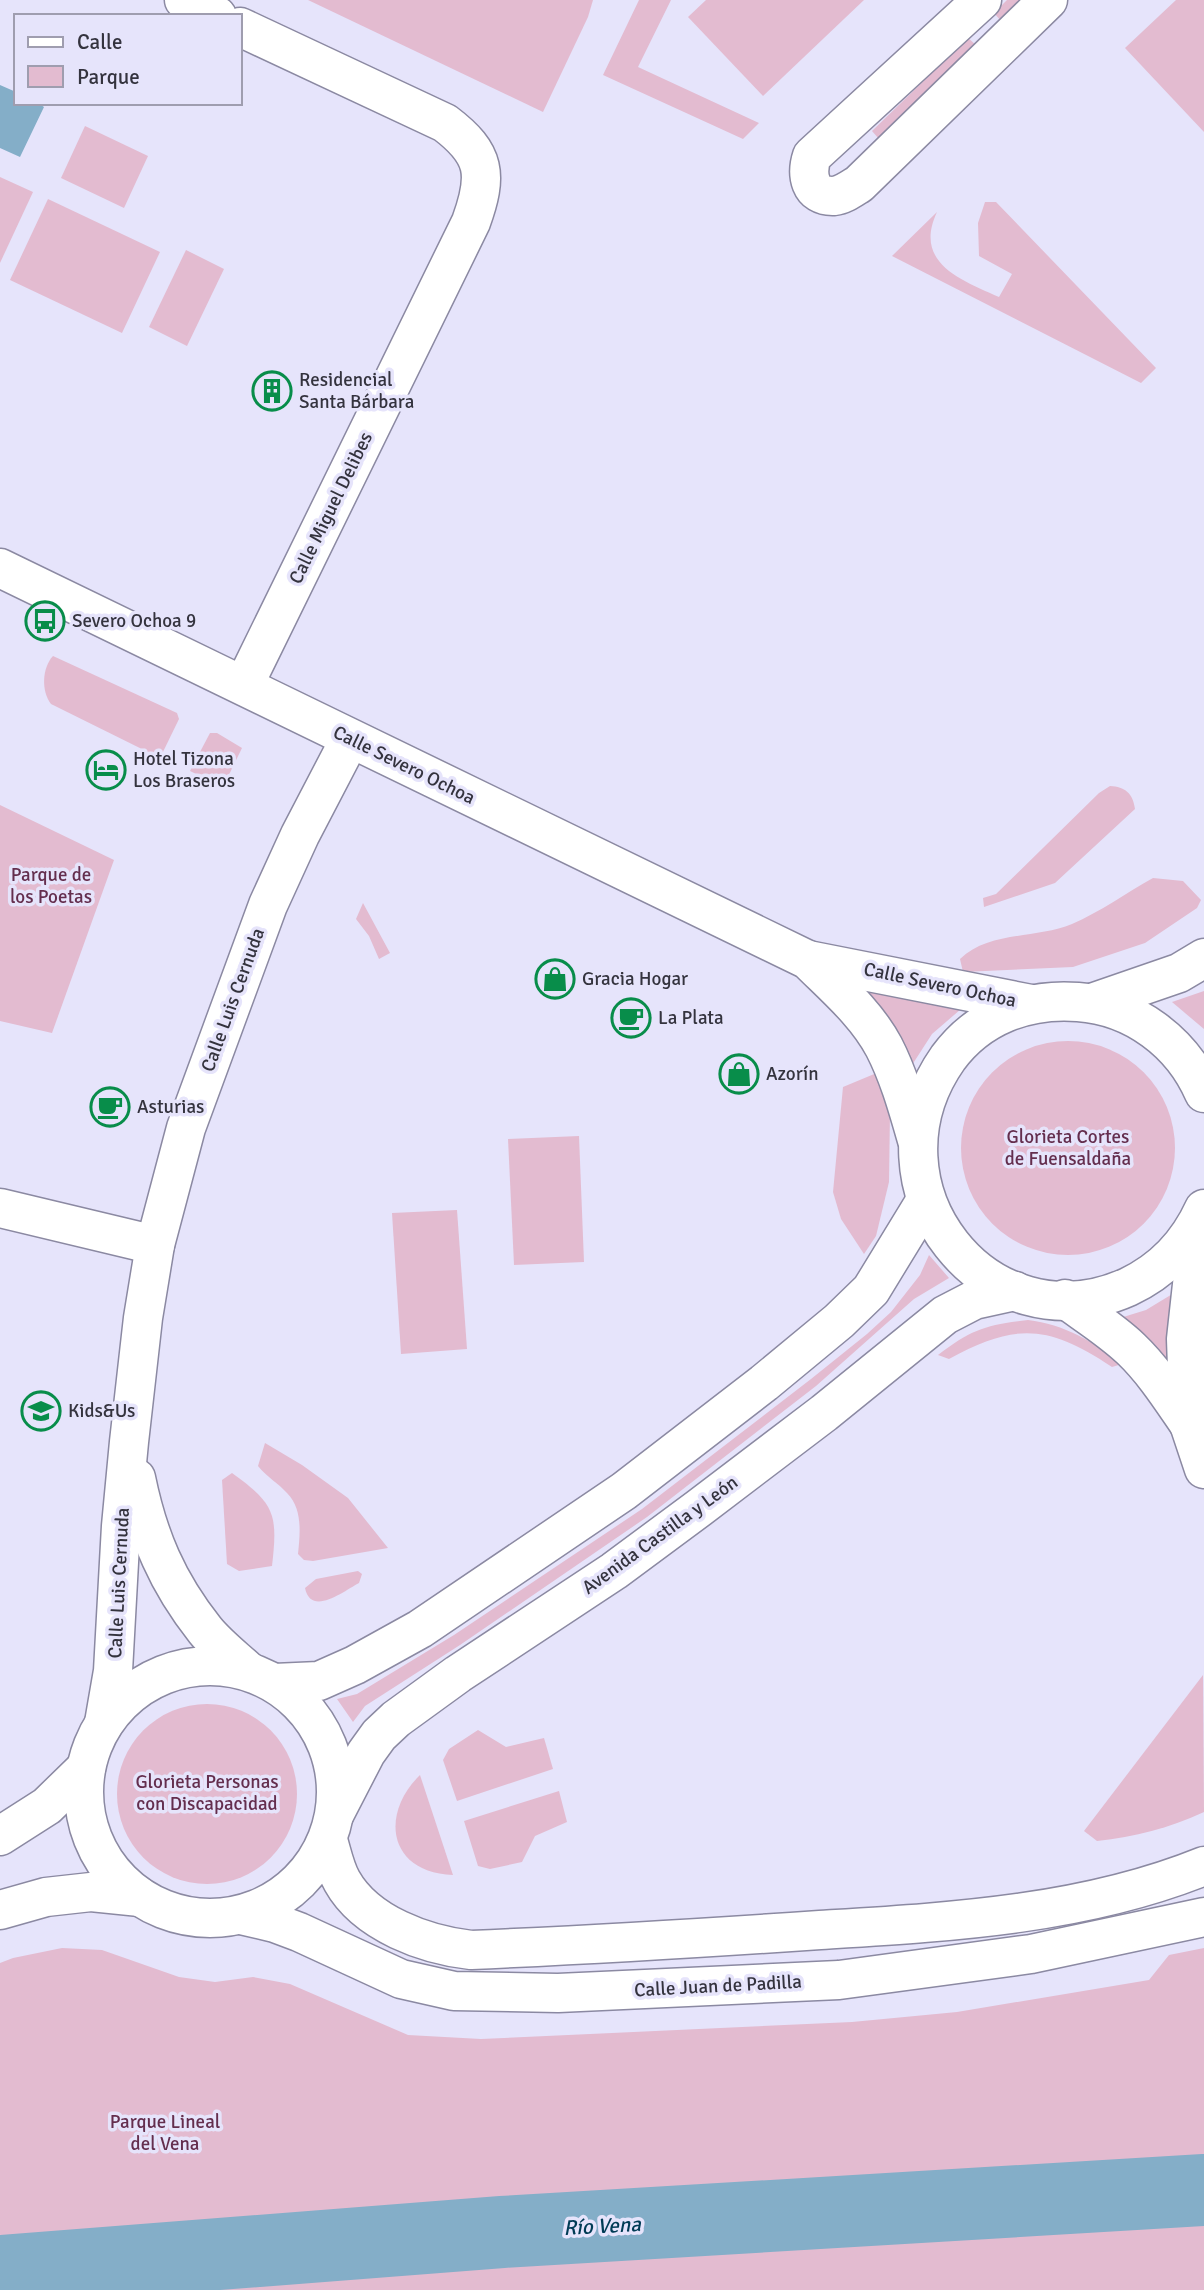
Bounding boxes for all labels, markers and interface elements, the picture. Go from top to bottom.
legend [14,14,242,105]
text: Calle [77,29,123,55]
text: Parque [77,64,140,90]
place label: Residencial Santa Bárbara [299,368,414,414]
building icon: Residencial Santa Bárbara [251,370,293,412]
street label: Calle Miguel Delibes [284,428,378,588]
bus stop icon: Severo Ochoa 9 [24,600,66,642]
place label: Severo Ochoa 9 [72,609,196,633]
street label: Calle Severo Ochoa [329,720,479,810]
place label: Hotel Tizona Los Braseros [133,747,235,793]
hotel icon: Hotel Tizona Los Braseros [85,749,127,791]
park label: Parque de los Poetas [10,863,92,909]
street label: Calle Luis Cernuda [196,925,270,1075]
street label: Calle Severo Ochoa [862,957,1018,1013]
shop icon: Gracia Hogar [534,958,576,1000]
place label: Gracia Hogar [582,967,688,991]
cafe icon: La Plata [610,997,652,1039]
place label: La Plata [658,1006,724,1030]
shop icon: Azorín [718,1053,760,1095]
place label: Azorín [766,1062,819,1086]
cafe icon: Asturias [89,1086,131,1128]
place label: Asturias [137,1095,204,1119]
park label: Glorieta Cortes de Fuensaldaña [1005,1125,1131,1171]
school or university icon: Kids&Us [20,1390,62,1432]
place label: Kids&Us [68,1399,135,1423]
street label: Avenida Castilla y León [577,1470,743,1600]
street label: Calle Luis Cernuda [103,1507,135,1659]
park label: Glorieta Personas con Discapacidad [135,1770,279,1816]
street label: Calle Juan de Padilla [634,1970,802,2002]
park label: Parque Lineal del Vena [110,2110,220,2156]
water label: Río Vena [563,2211,643,2241]

